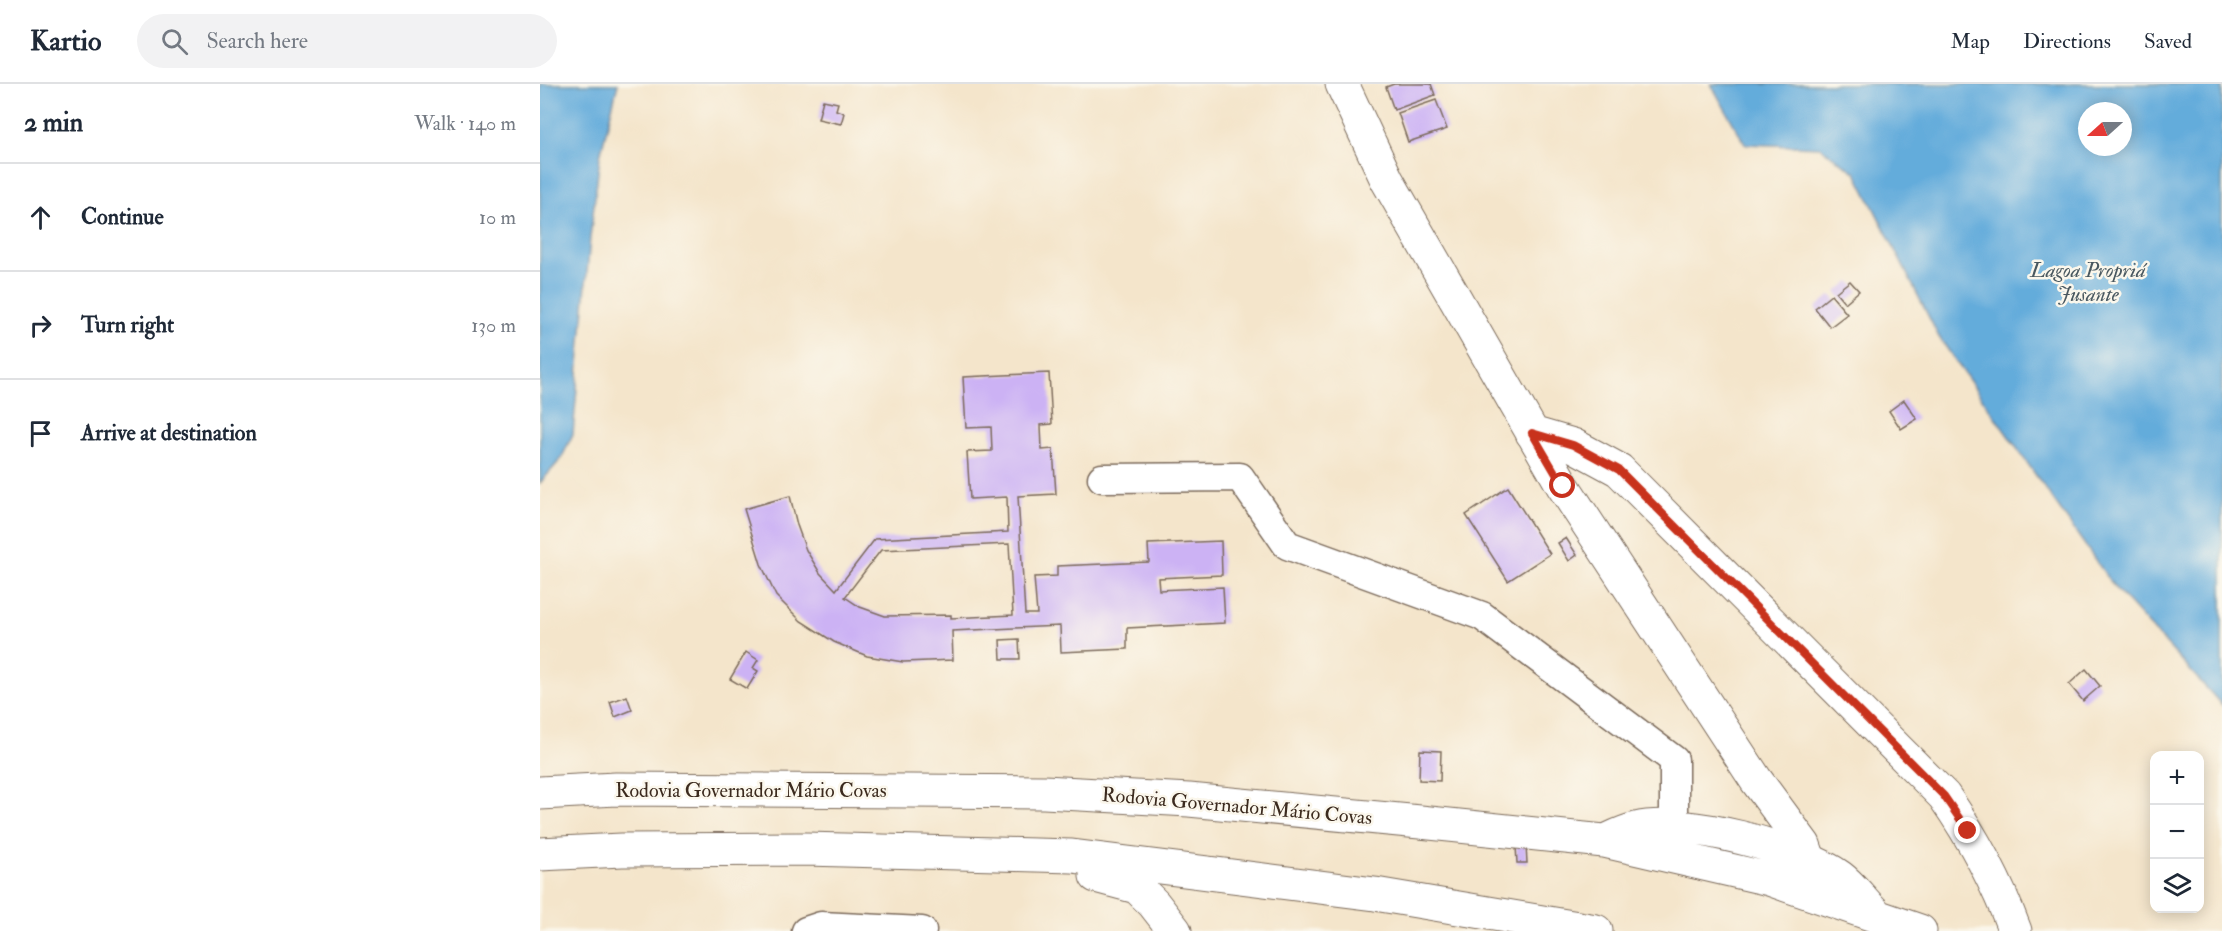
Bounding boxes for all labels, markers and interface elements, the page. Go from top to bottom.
search box [137,14,557,68]
text: Kartio [30,24,101,59]
icon: search [158,25,191,58]
text: Search here [206,27,308,55]
text: Map [1950,28,1990,55]
text: Directions [2023,28,2111,55]
text: Saved [2144,28,2192,55]
north arrow [2078,102,2132,156]
text: 2 min [24,107,83,139]
text: Walk · 140 m [414,111,516,136]
icon: ahead [24,201,57,234]
text: Continue [81,203,164,231]
text: 10 m [479,205,516,230]
water label: Lagoa Propriá Jusante [2029,257,2148,308]
icon: right [24,309,57,342]
text: Turn right [81,311,174,339]
text: 130 m [471,313,516,338]
icon: arrive [24,417,57,450]
text: Arrive at destination [81,419,257,447]
route start [1549,472,1575,498]
map controls [2150,751,2204,913]
button: + [2150,751,2204,805]
street label: Rodovia Governador Mário Covas [615,778,887,803]
street label: Rodovia Governador Mário Covas [1101,782,1373,830]
button: − [2150,805,2204,859]
route end [1954,817,1980,843]
button: layers [2150,859,2204,913]

